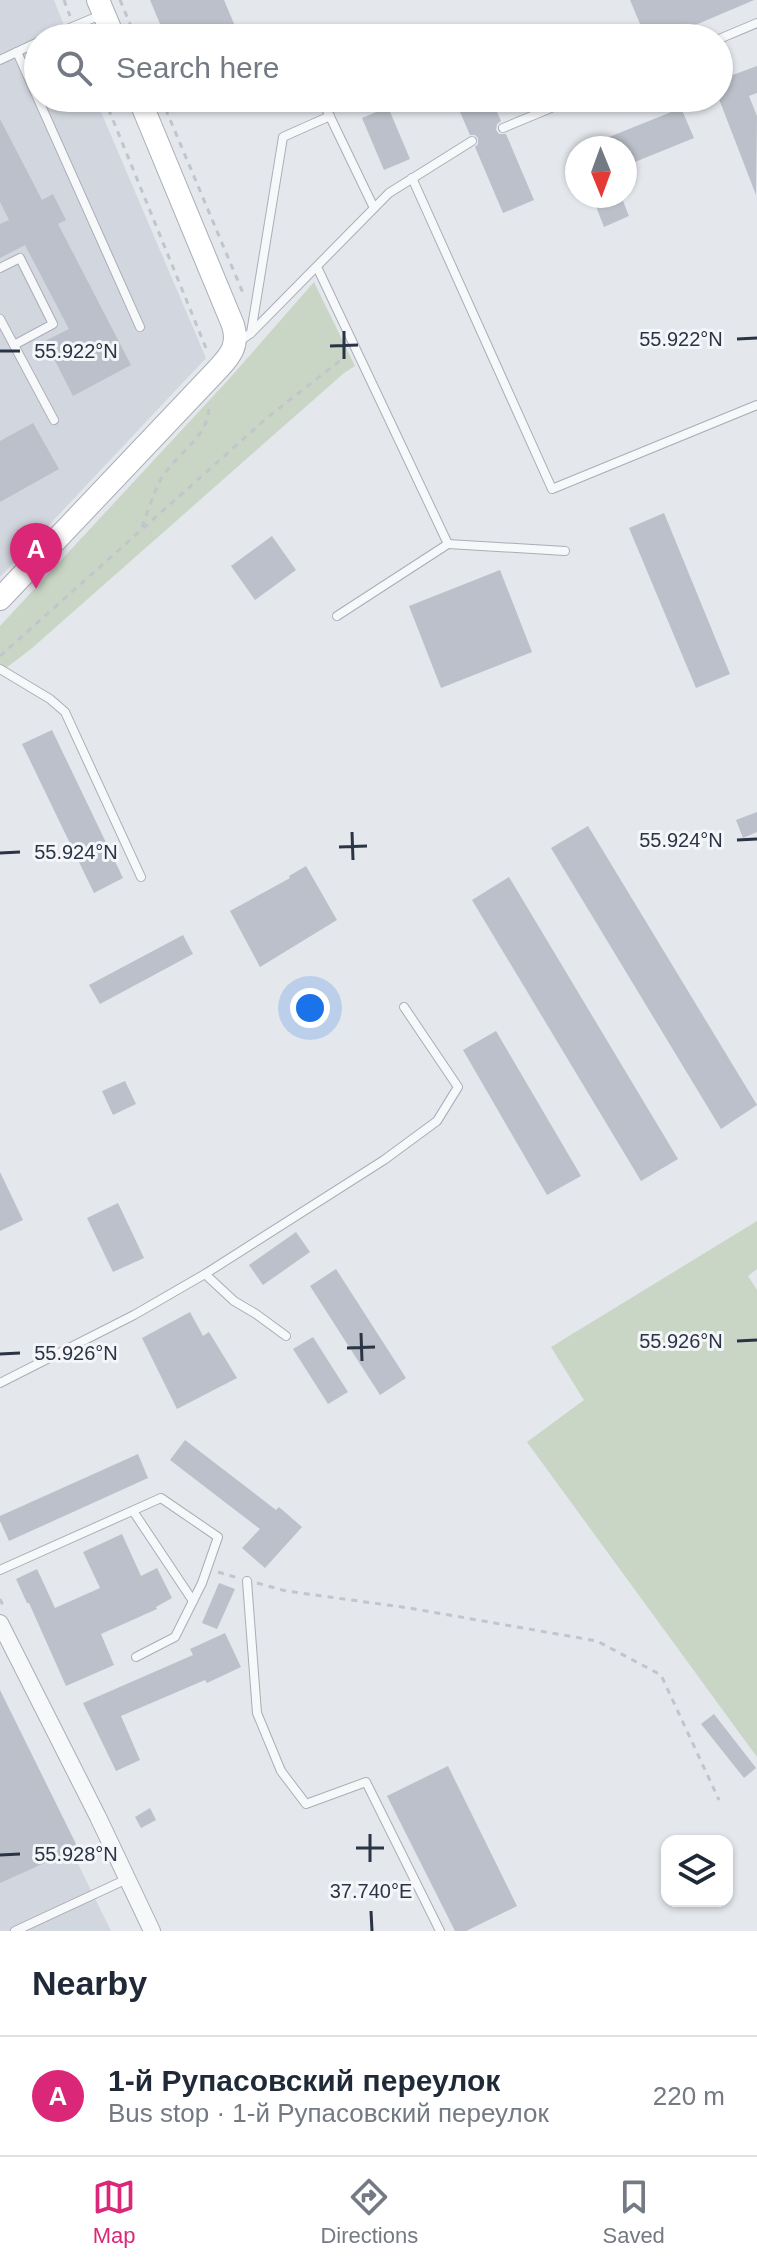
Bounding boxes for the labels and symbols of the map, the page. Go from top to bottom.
north arrow [565,136,637,208]
text: 55.922°N [639,328,723,350]
text: 55.922°N [34,340,118,362]
pin: A [10,523,62,589]
text: 55.924°N [639,829,723,851]
text: 55.924°N [34,841,118,863]
your location [290,988,330,1028]
text: 55.926°N [639,1330,723,1352]
text: 55.926°N [34,1342,118,1364]
text: 55.928°N [34,1843,118,1865]
text: 37.740°E [330,1880,412,1902]

